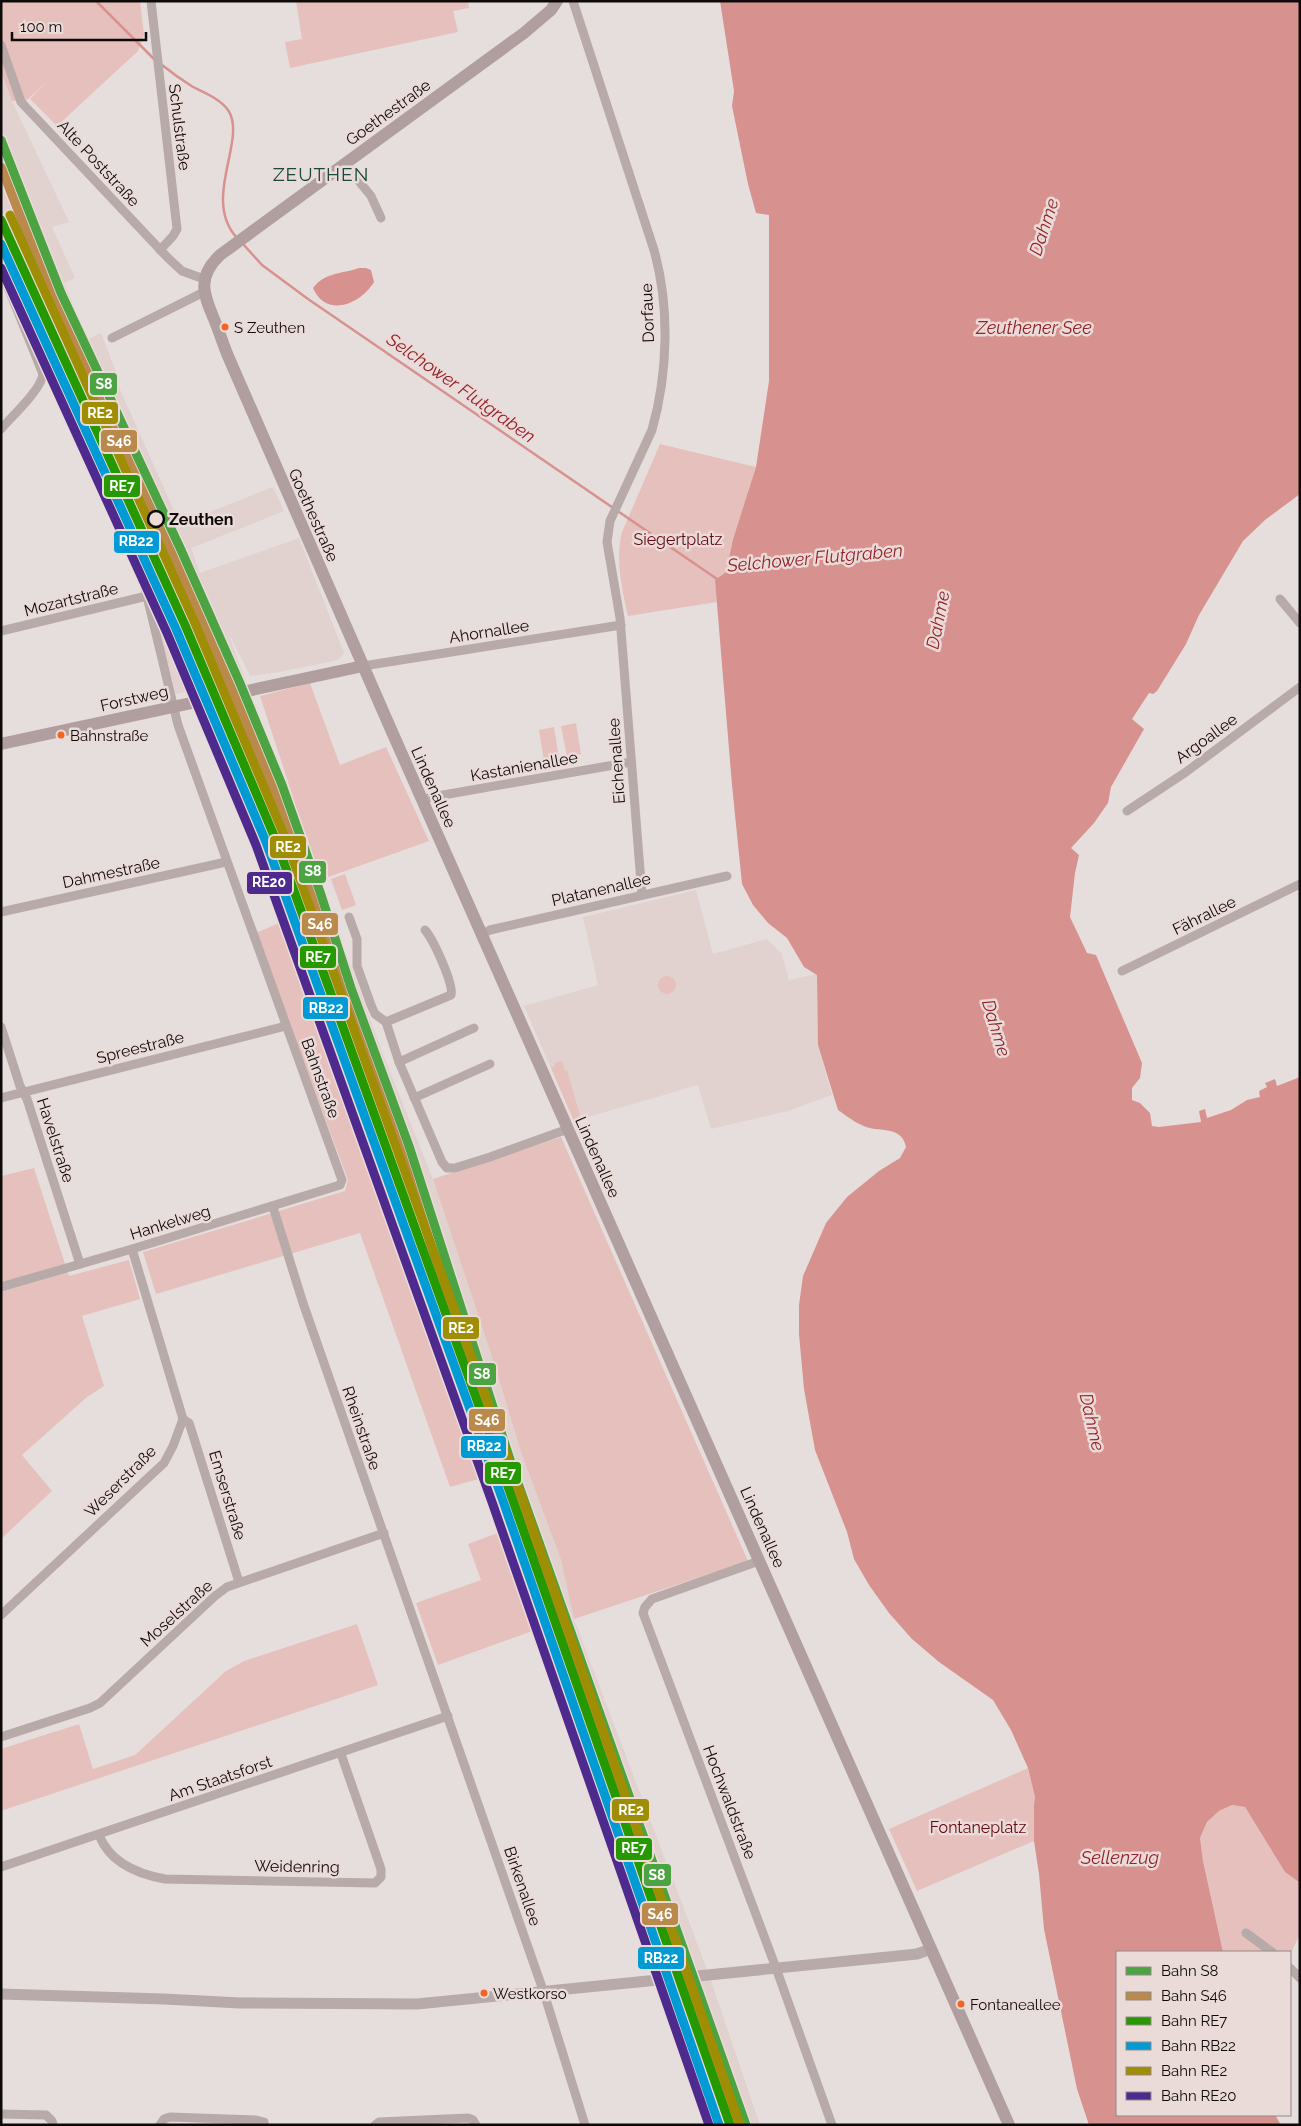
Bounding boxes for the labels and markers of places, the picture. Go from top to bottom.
place label: S Zeuthen [234,319,305,337]
marker: S Zeuthen [220,322,230,332]
marker: Zeuthen [147,510,165,528]
place label: Zeuthen [169,510,233,529]
place label: Bahnstraße [70,727,149,745]
marker: Bahnstraße [56,730,66,740]
place label: Westkorso [493,1985,567,2003]
marker: Westkorso [479,1988,489,1998]
place label: Fontaneallee [970,1996,1061,2014]
marker: Fontaneallee [956,1999,966,2009]

